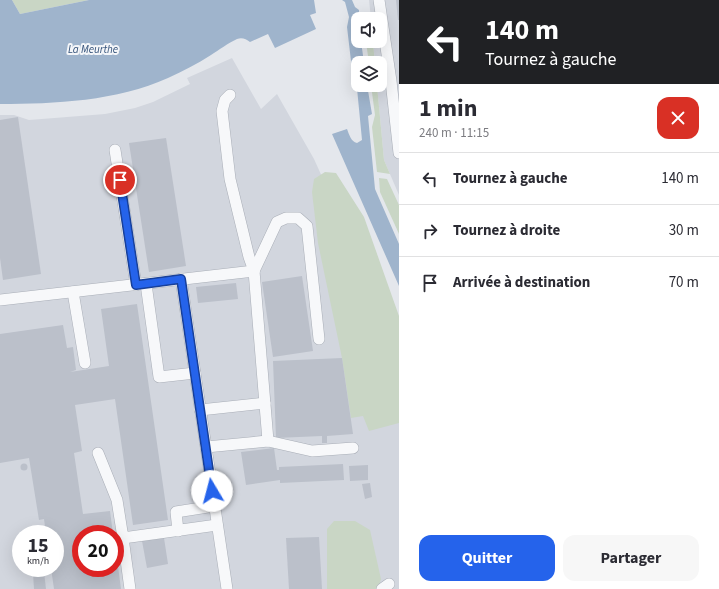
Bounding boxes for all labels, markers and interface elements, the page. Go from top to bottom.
text: 140 m [485,10,559,50]
map controls [351,12,387,92]
button: sound [351,12,387,48]
icon: left [419,16,471,68]
water label: La Meurthe [68,42,118,57]
text: Tournez à gauche [485,47,617,72]
button: layers [351,56,387,92]
text: 1 min [419,91,477,126]
button: close [657,97,699,139]
text: 240 m · 11:15 [419,124,489,142]
pin [103,163,137,197]
icon: left [419,168,441,190]
text: Tournez à gauche [453,168,568,189]
text: 140 m [661,168,699,189]
icon: arrive [109,169,131,191]
icon: right [419,220,441,242]
text: Tournez à droite [453,220,560,241]
text: 30 m [669,220,699,241]
icon: arrive [419,272,441,294]
text: Arrivée à destination [453,272,590,293]
text: 70 m [669,272,699,293]
position arrow [191,470,233,512]
speed limit sign: 20 [72,525,124,577]
text: 15 [27,532,49,560]
button: Quitter [419,535,555,581]
button: Partager [563,535,699,581]
text: km/h [27,554,49,568]

